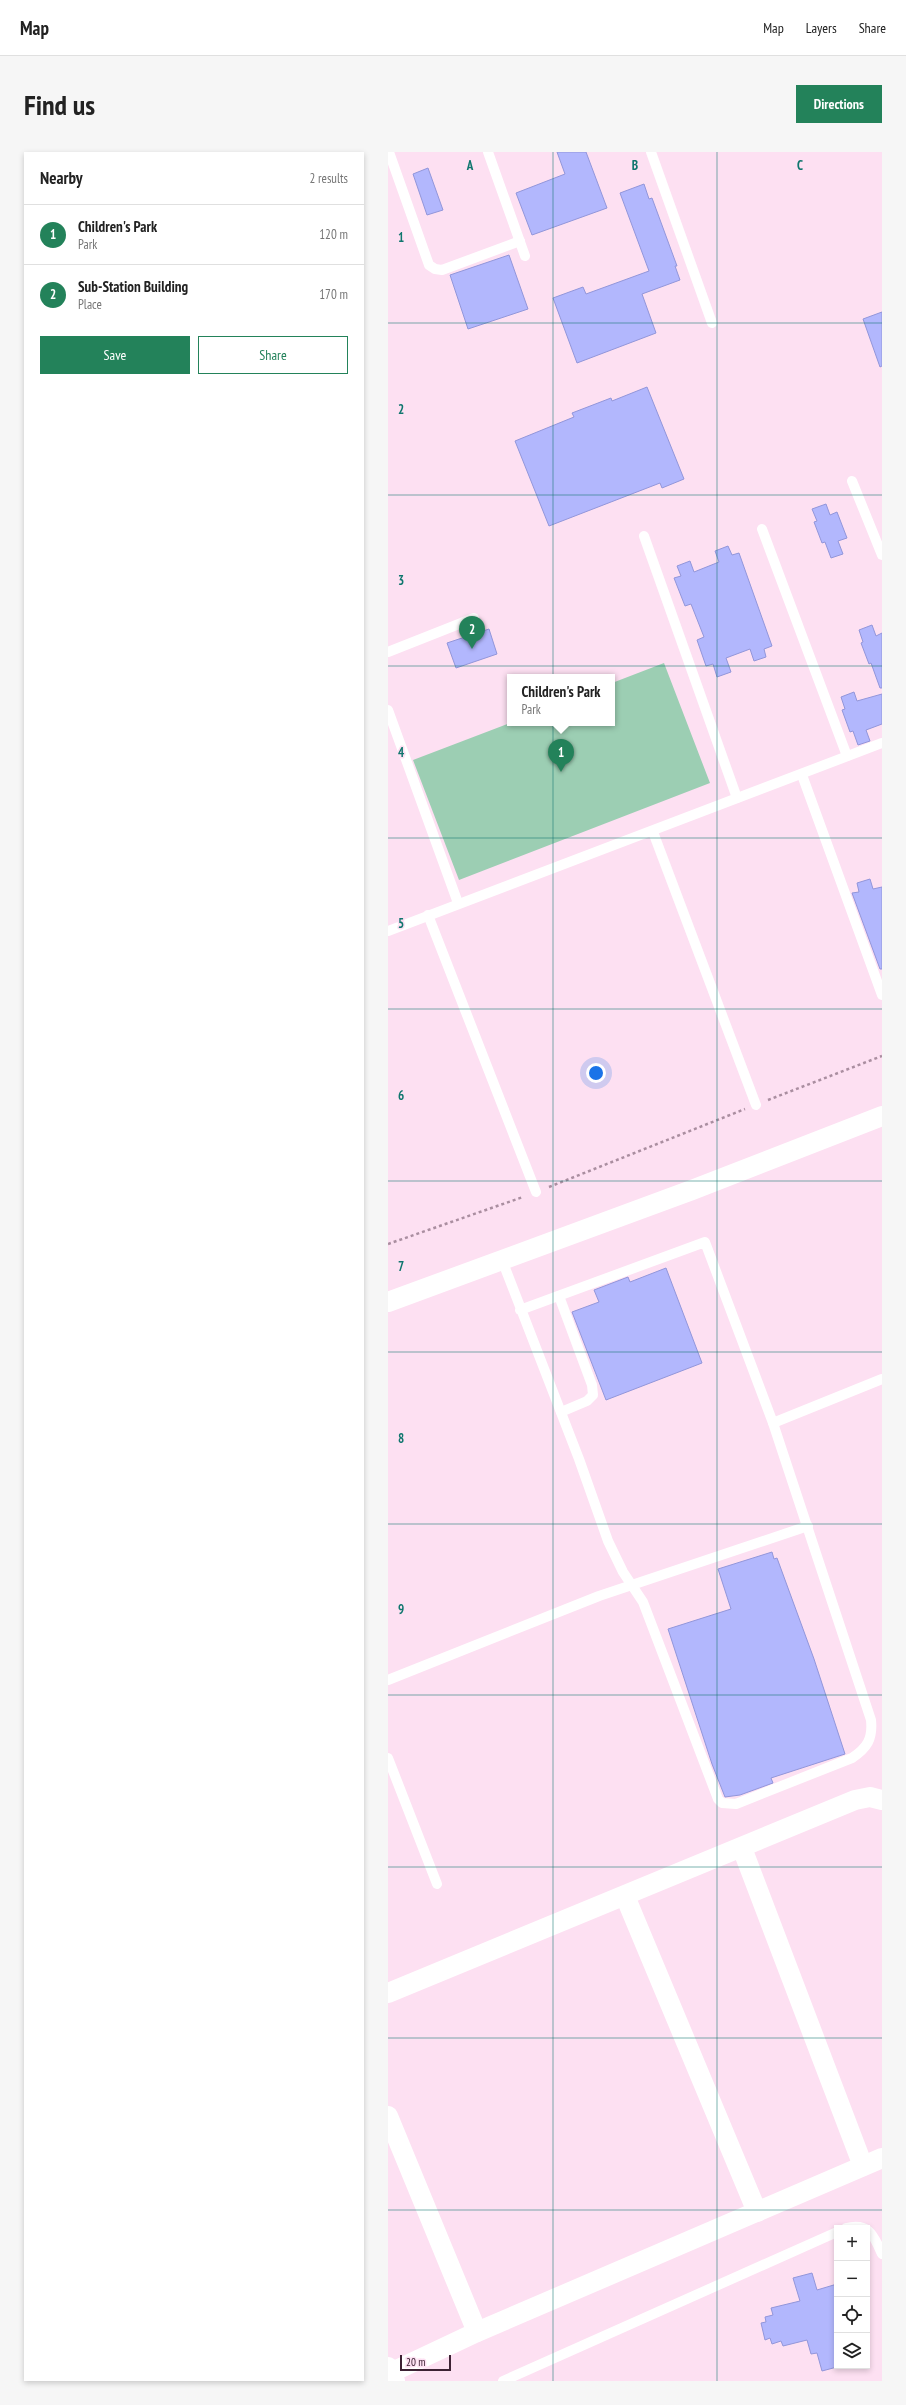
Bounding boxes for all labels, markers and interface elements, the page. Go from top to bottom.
text: Map [20,16,49,40]
text: Map [763,19,784,37]
text: Layers [806,19,837,37]
text: Share [859,19,886,37]
button: Directions [796,85,882,123]
text: Find us [24,86,95,123]
text: A [466,157,474,174]
text: B [632,157,638,174]
text: C [797,157,803,174]
text: Nearby [40,167,83,189]
text: 2 results [309,170,348,187]
text: Children's Park [78,217,157,236]
text: 1 [50,226,56,243]
text: 120 m [319,226,348,243]
text: 1 [398,229,404,246]
text: Park [78,236,97,253]
text: Sub-Station Building [78,277,188,296]
text: 2 [50,286,56,303]
text: 170 m [319,286,348,303]
text: Place [78,296,102,313]
button: Save [40,336,190,374]
button: Share [198,336,348,374]
text: 2 [398,401,404,418]
text: 3 [398,572,404,589]
pin: 2 [459,616,485,649]
popup [507,674,615,726]
text: Children's Park [521,682,601,701]
text: Park [521,701,541,718]
pin: 1 [548,739,574,772]
text: 4 [398,744,405,761]
text: 5 [398,915,404,932]
your location [586,1063,606,1083]
text: 6 [398,1087,404,1104]
text: 7 [398,1258,404,1275]
text: 8 [398,1430,404,1447]
text: 9 [398,1601,404,1618]
map controls [834,2225,870,2369]
button: + [834,2225,870,2261]
button: − [834,2261,870,2297]
button: locate [834,2297,870,2333]
button: layers [834,2333,870,2369]
scale bar [400,2353,451,2372]
text: 20 m [406,2355,425,2369]

